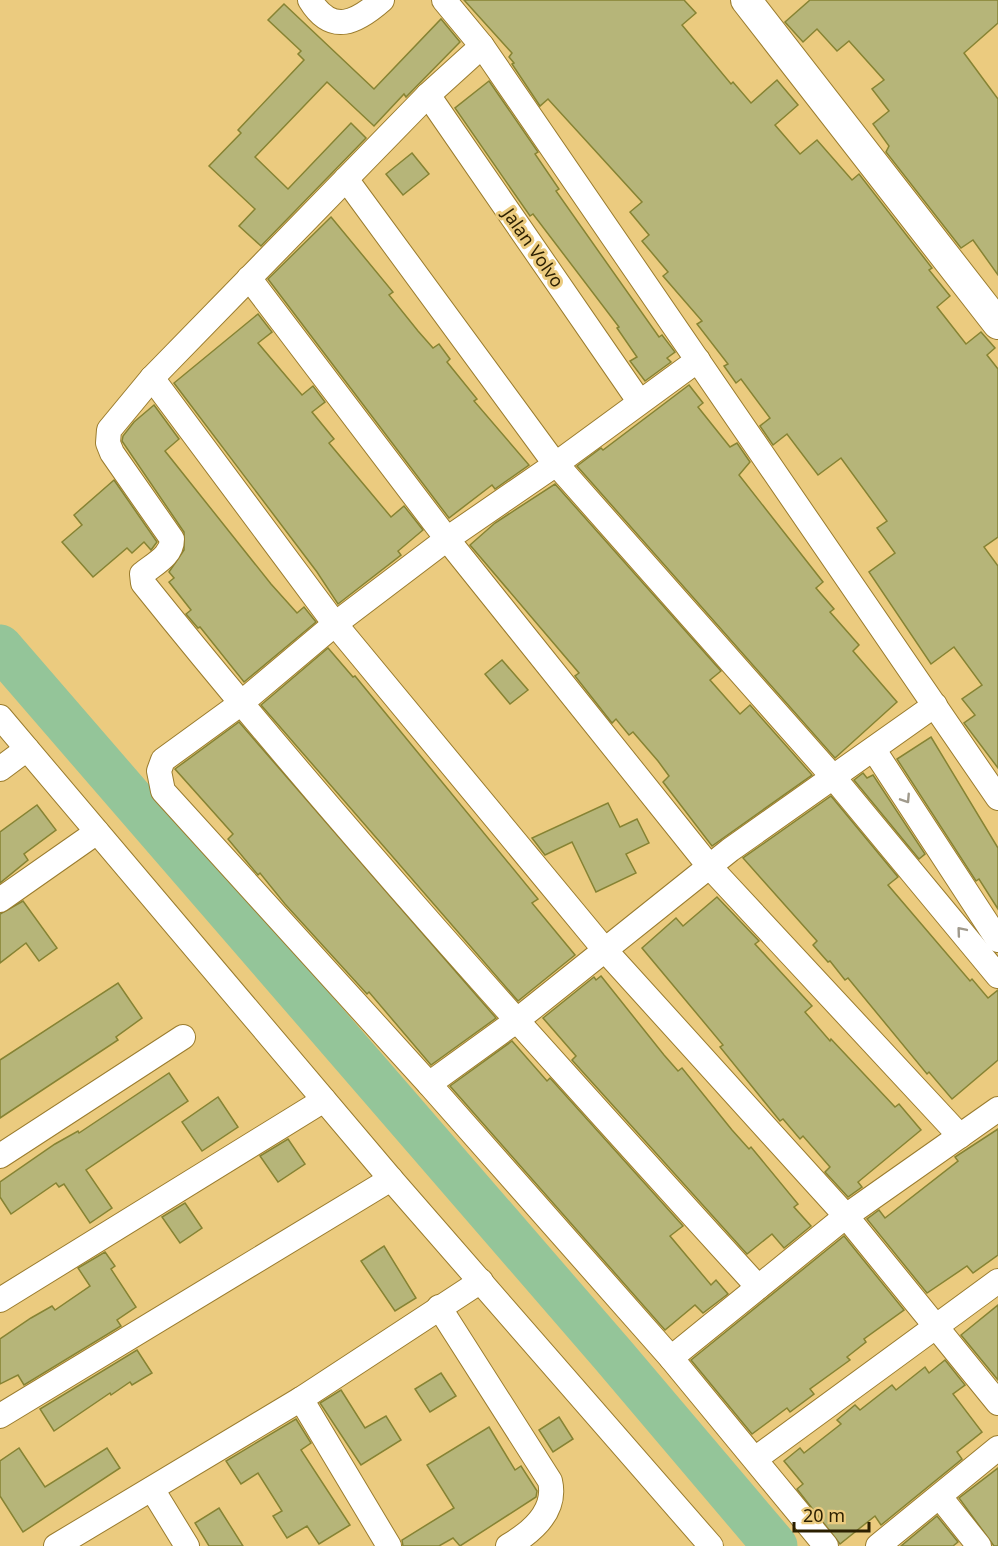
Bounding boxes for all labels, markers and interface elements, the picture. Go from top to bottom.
street label: Jalan Volvo [497,201,570,292]
one-way arrow [898,793,910,803]
one-way arrow [957,927,968,938]
scale bar [794,1495,869,1533]
text: 20 m [803,1503,845,1527]

